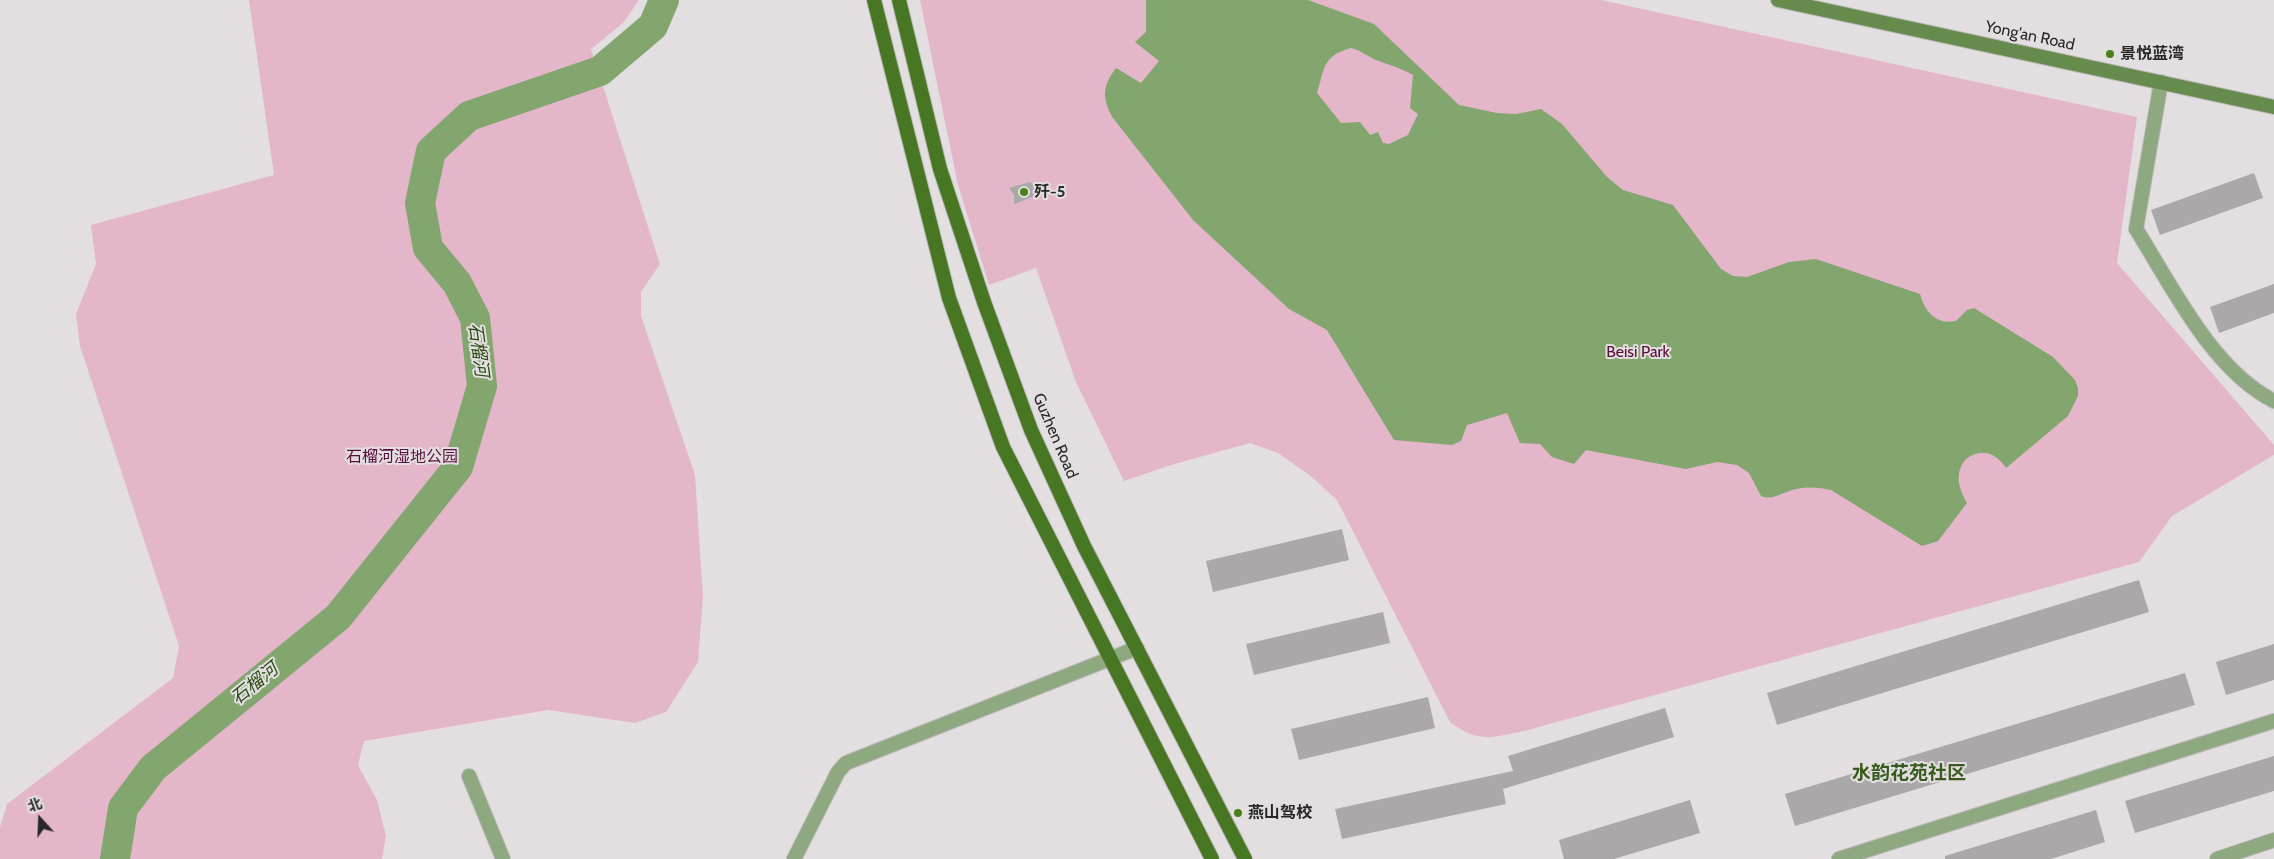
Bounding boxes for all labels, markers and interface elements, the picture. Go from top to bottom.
street label: Yong'an Road [1984,17,2076,55]
place label: 景悦蓝湾 [2120,44,2184,64]
marker: 景悦蓝湾 [2104,48,2116,60]
place label: 歼-5 [1034,182,1065,202]
marker: 歼-5 [1018,186,1030,198]
water label: 石榴河 [464,322,492,378]
park label: Beisi Park [1606,342,1670,362]
street label: Guzhen Road [1028,391,1082,481]
park label: 石榴河湿地公园 [346,447,458,467]
water label: 石榴河 [227,659,283,709]
district label: 水韵花苑社区 [1852,762,1966,784]
north arrow [15,794,65,844]
text: 北 [25,794,45,816]
place label: 燕山驾校 [1248,803,1312,823]
marker: 燕山驾校 [1232,807,1244,819]

